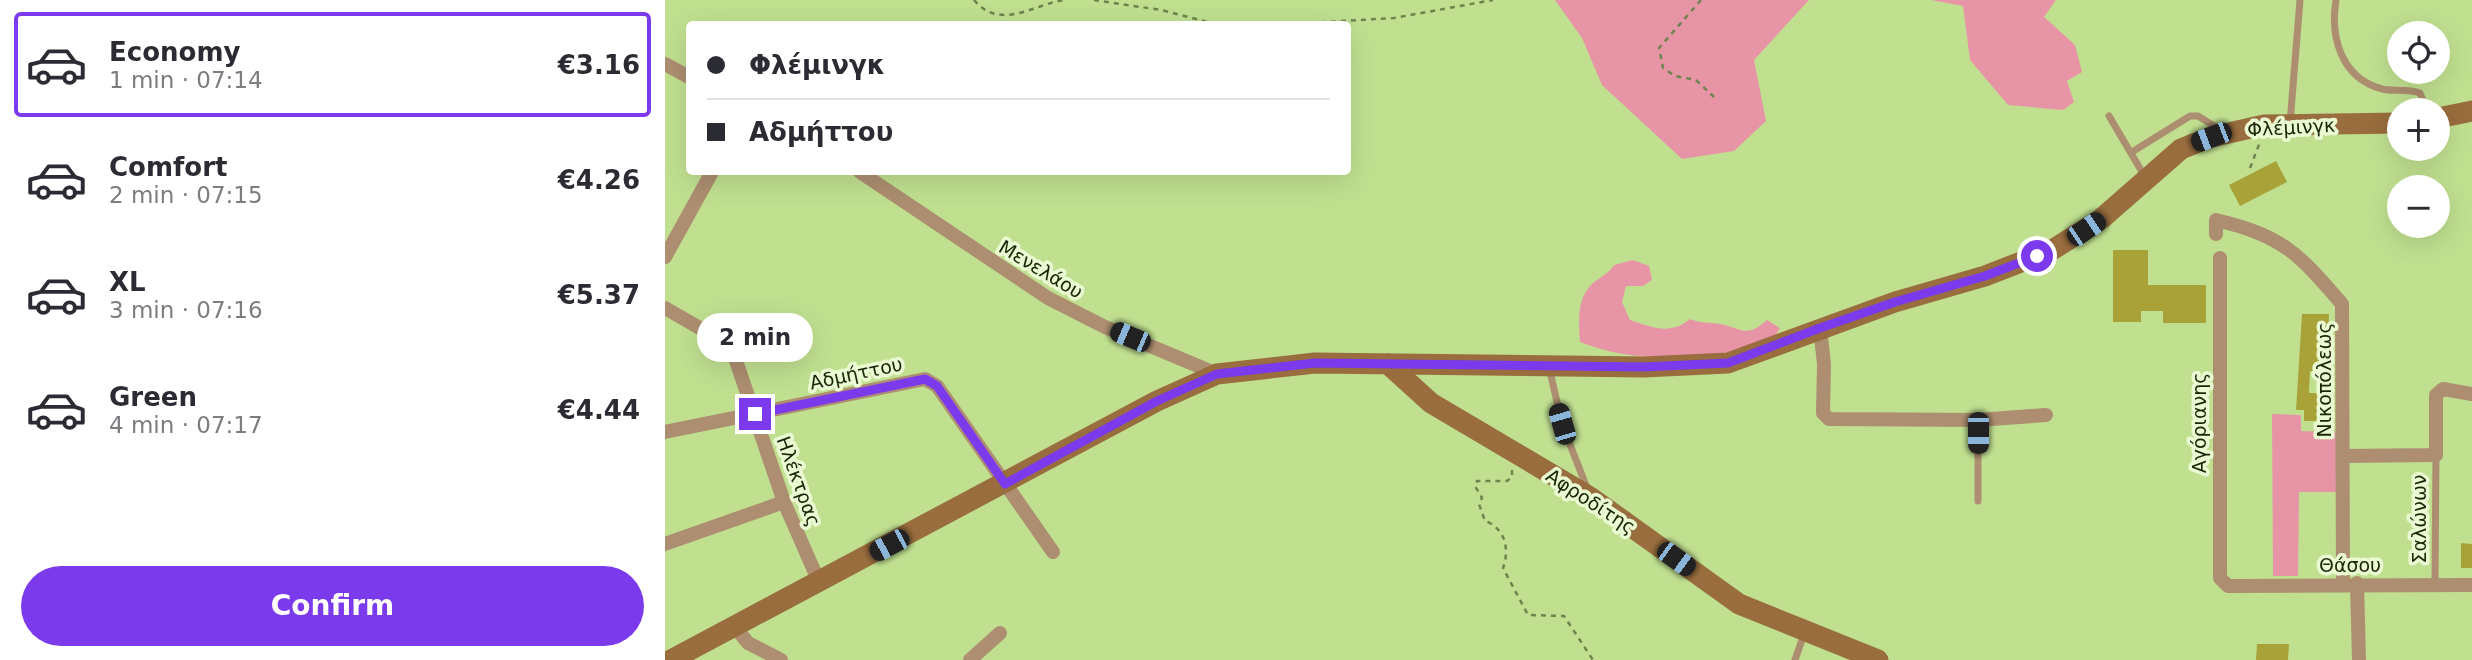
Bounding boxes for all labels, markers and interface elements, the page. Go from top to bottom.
map controls [2387,21,2450,238]
button: locate [2387,21,2450,84]
icon: car [25,33,88,96]
text: Economy [109,37,240,67]
text: €3.16 [558,50,640,80]
text: Φλέμινγκ [749,50,885,80]
text: 1 min · 07:14 [109,67,263,93]
button: + [2387,98,2450,161]
street label: Φλέμινγκ [2246,114,2336,140]
text: Αδμήττου [749,117,893,147]
car [2188,120,2235,154]
icon: car [25,148,88,211]
text: Comfort [109,152,227,182]
text: €4.26 [558,165,640,195]
button: − [2387,175,2450,238]
text: 2 min · 07:15 [109,182,263,208]
car [2063,209,2110,249]
street label: Μενελάου [995,235,1087,303]
route start [2021,240,2053,272]
icon: car [25,263,88,326]
text: XL [109,267,146,297]
text: €5.37 [558,280,640,310]
text: 3 min · 07:16 [109,297,263,323]
callout: 2 min [697,312,813,362]
car [1107,319,1154,355]
street label: Νικοπόλεως [2313,322,2335,438]
text: 2 min [719,324,791,350]
street label: Αδμήττου [808,352,904,394]
street label: Αγόριανης [2188,373,2210,473]
icon: car [25,378,88,441]
text: Green [109,382,197,412]
text: €4.44 [558,395,640,425]
route end [739,398,771,430]
car [1547,401,1578,447]
text: 4 min · 07:17 [109,412,263,438]
car [1968,412,1989,454]
street label: Ηλέκτρας [773,433,825,529]
street label: Αφροδίτης [1542,464,1640,538]
street label: Σαλώνων [2408,475,2430,563]
car [866,526,913,564]
car [1653,538,1700,580]
street label: Θάσου [2319,554,2381,576]
button: Confirm [21,566,644,646]

